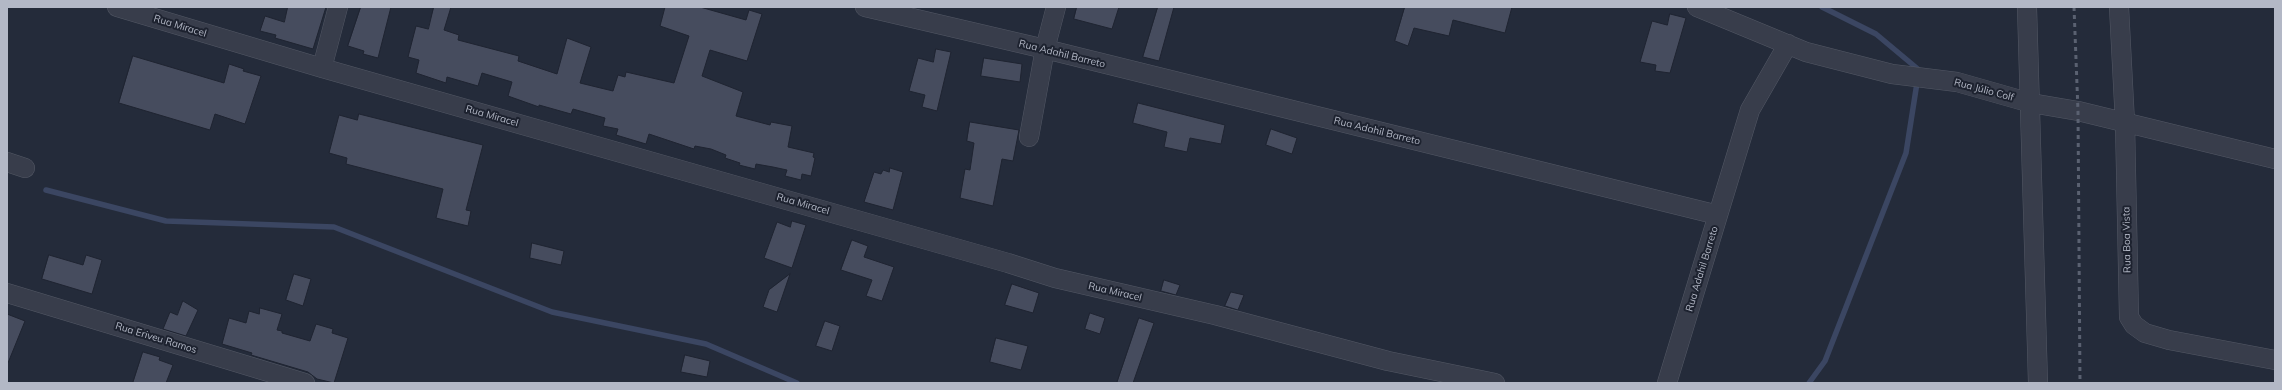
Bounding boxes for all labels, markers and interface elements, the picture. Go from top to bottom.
street label: Rua Miracel [152,12,208,40]
street label: Rua Adahil Barreto [1018,37,1106,71]
street label: Rua Júlio Colf [1953,76,2015,104]
street label: Rua Miracel [464,103,520,129]
street label: Rua Adahil Barreto [1333,114,1421,148]
street label: Rua Miracel [775,191,831,217]
street label: Rua Boa Vista [2120,207,2134,273]
street label: Rua Adahil Barreto [1683,225,1721,313]
street label: Rua Miracel [1087,280,1143,304]
street label: Rua Eriveu Ramos [114,320,198,356]

